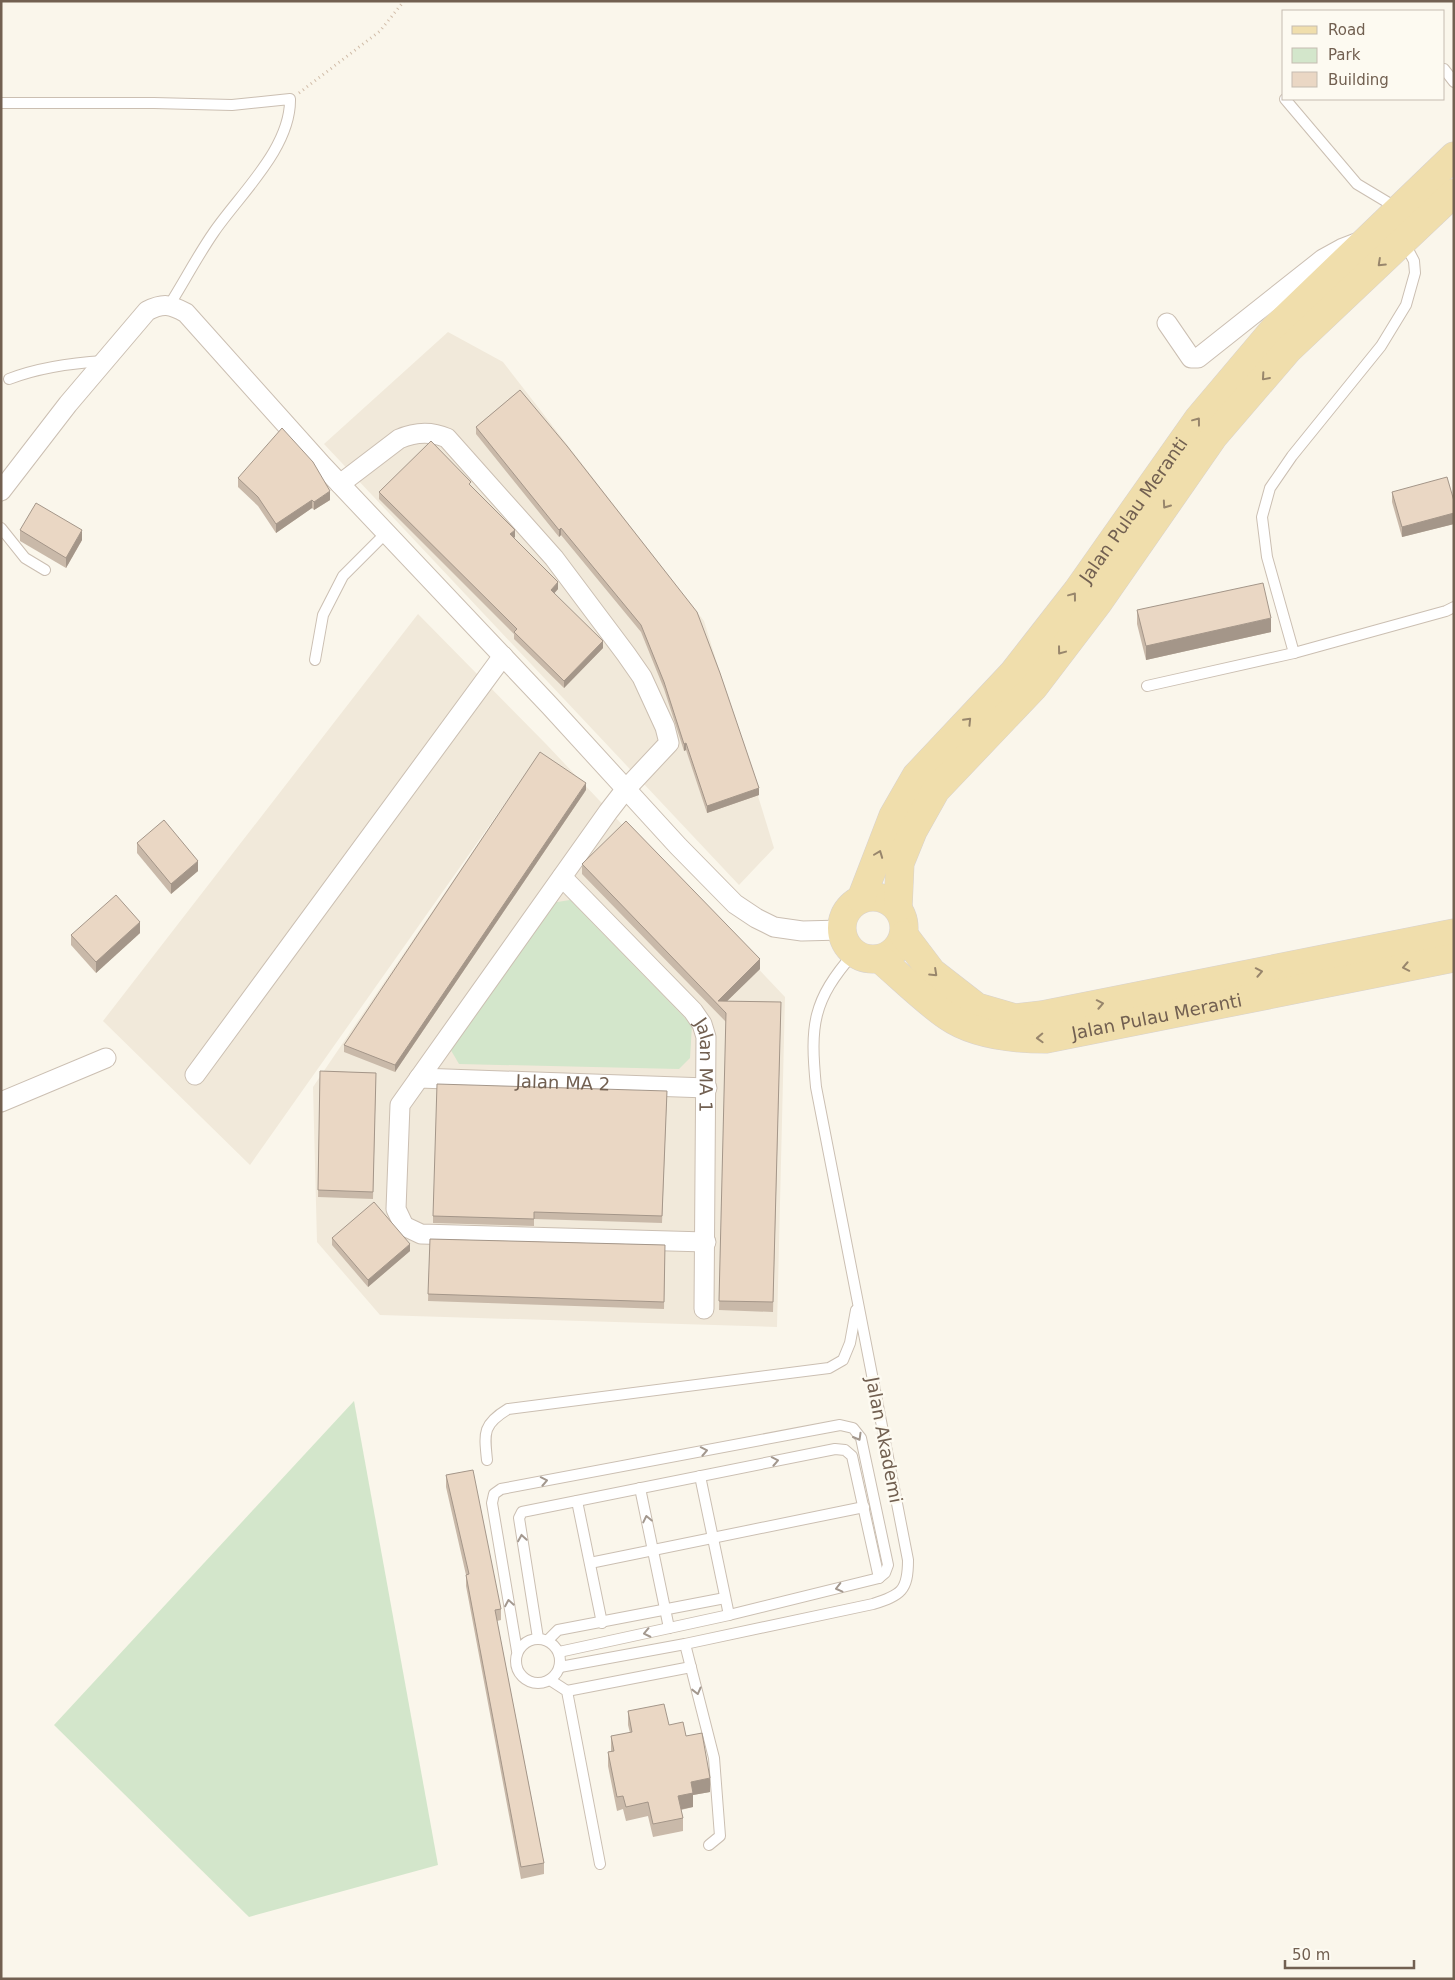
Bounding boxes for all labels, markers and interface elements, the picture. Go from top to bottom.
legend [1282,10,1445,100]
text: Road [1328,21,1366,39]
text: Park [1328,46,1361,64]
text: Building [1328,71,1389,89]
one-way arrow [1378,257,1387,266]
one-way arrow [1261,371,1270,380]
one-way arrow [1191,418,1199,427]
street label: Jalan Pulau Meranti [1074,433,1192,588]
one-way arrow [1163,499,1172,509]
one-way arrow [1067,593,1076,602]
one-way arrow [1058,646,1067,655]
one-way arrow [962,718,971,727]
one-way arrow [873,850,883,859]
one-way arrow [1402,962,1410,972]
one-way arrow [929,967,938,976]
one-way arrow [1255,968,1263,978]
street label: Jalan Pulau Meranti [1069,989,1244,1044]
one-way arrow [1095,999,1104,1010]
street label: Jalan MA 1 [690,1012,717,1113]
one-way arrow [1036,1033,1044,1044]
street label: Jalan MA 2 [514,1070,611,1095]
street label: Jalan Akademi [862,1374,907,1505]
one-way arrow [852,1431,862,1440]
one-way arrow [699,1446,708,1457]
one-way arrow [771,1457,780,1467]
one-way arrow [539,1477,548,1487]
one-way arrow [642,1515,652,1524]
one-way arrow [517,1534,528,1542]
one-way arrow [835,1582,844,1593]
one-way arrow [504,1598,514,1607]
one-way arrow [643,1627,652,1638]
one-way arrow [691,1687,702,1696]
scale bar [1285,1938,1414,1970]
text: 50 m [1292,1946,1330,1964]

